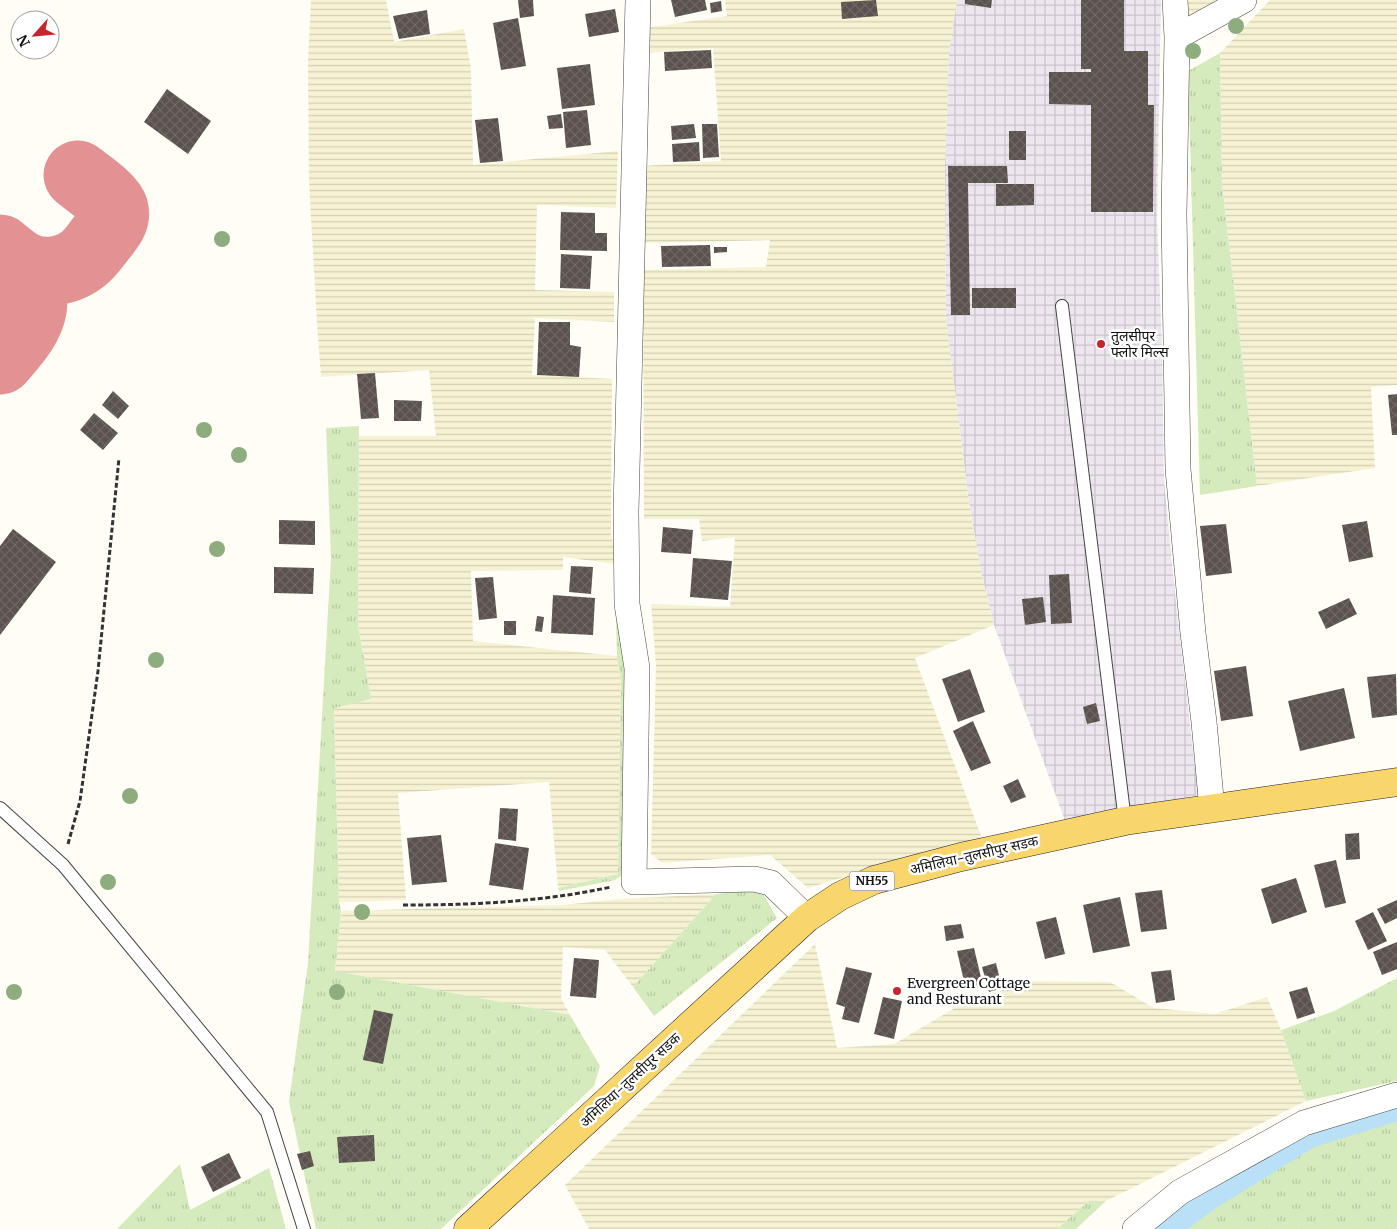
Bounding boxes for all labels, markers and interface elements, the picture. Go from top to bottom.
north arrow [10,10,60,60]
text: N [13,32,34,50]
place label: तुलसीपुर फ्लोर मिल्स [1111,327,1169,361]
marker: तुलसीपुर फ्लोर मिल्स [1095,338,1107,350]
street label: अमिलिया-तुलसीपुर सडक [908,831,1040,879]
road number: NH55 [850,871,894,890]
place label: Evergreen Cottage and Resturant [907,974,1030,1008]
marker: Evergreen Cottage and Resturant [891,985,903,997]
street label: अमिलिया-तुलसीपुर सडक [576,1029,685,1132]

